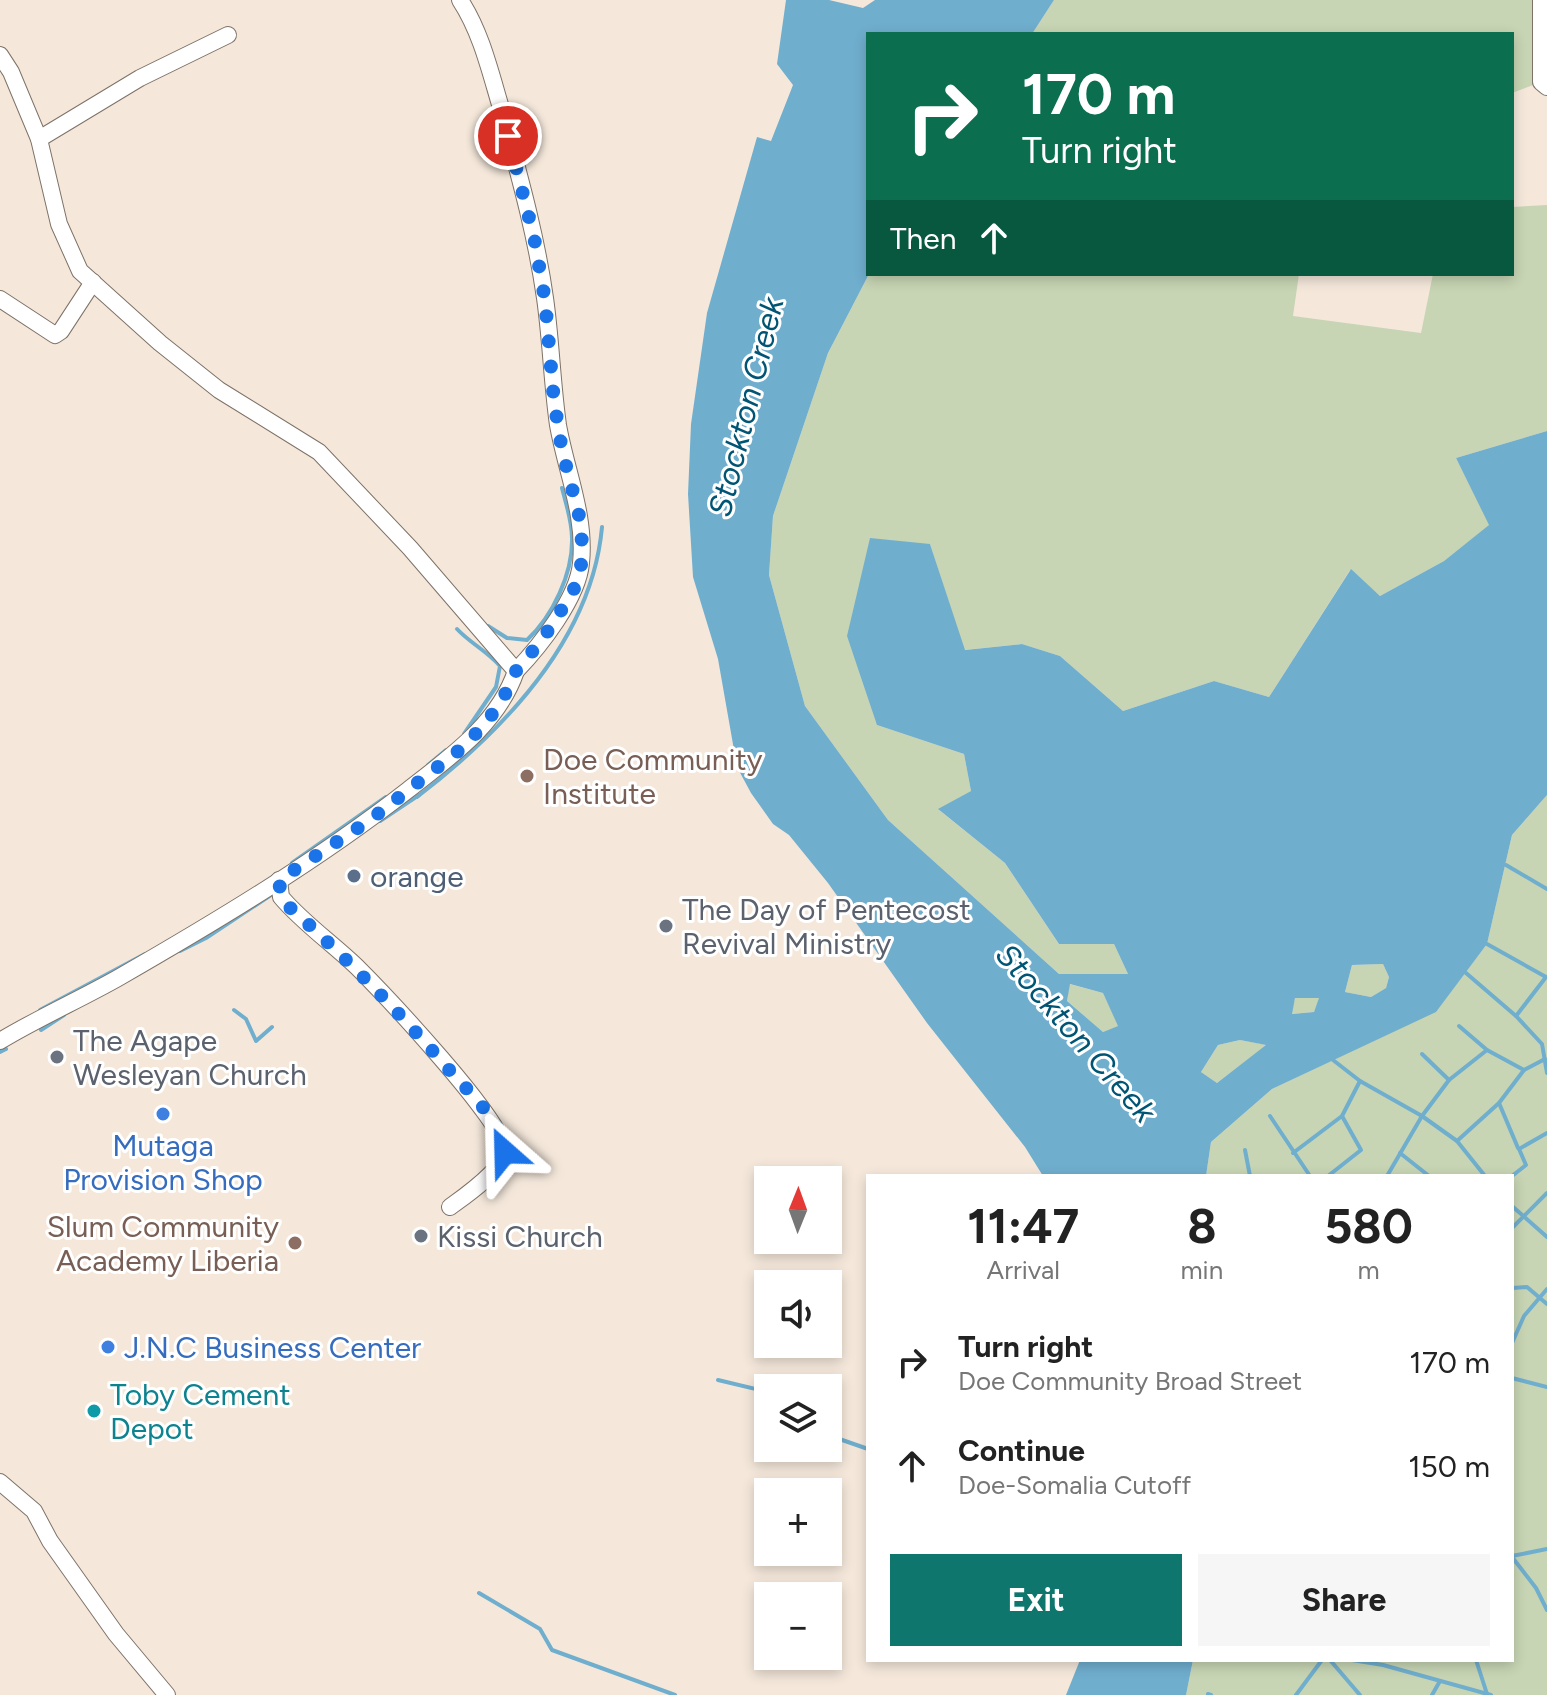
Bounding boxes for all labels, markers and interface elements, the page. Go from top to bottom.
text: 170 m [1022,61,1175,128]
icon: right [890,64,994,168]
pin [474,102,542,170]
icon: arrive [486,114,530,158]
text: Turn right [1022,129,1177,172]
icon: ahead [972,216,1016,260]
text: Then [890,220,956,257]
water label: Stockton Creek [700,292,792,521]
place label: Doe Community Institute [543,741,763,812]
marker: Doe Community Institute [518,767,536,785]
place label: orange [370,858,464,895]
marker: orange [345,867,363,885]
place label: The Day of Pentecost Revival Ministry [682,891,971,962]
marker: The Day of Pentecost Revival Ministry [657,917,675,935]
water label: Stockton Creek [988,936,1165,1131]
place label: The Agape Wesleyan Church [73,1022,307,1093]
marker: The Agape Wesleyan Church [48,1048,66,1066]
marker: Mutaga Provision Shop [154,1105,172,1123]
position arrow [463,1110,547,1194]
place label: Mutaga Provision Shop [63,1127,263,1198]
north arrow [754,1166,842,1254]
map controls [754,1166,842,1670]
text: 11:47 [967,1197,1079,1255]
text: 8 [1187,1197,1217,1255]
text: 580 [1324,1197,1413,1255]
place label: Slum Community Academy Liberia [47,1208,279,1279]
place label: Kissi Church [437,1218,603,1255]
marker: Kissi Church [412,1227,430,1245]
marker: Slum Community Academy Liberia [286,1234,304,1252]
text: Arrival [987,1254,1060,1286]
text: min [1180,1254,1223,1286]
text: m [1357,1254,1380,1286]
button: sound [754,1270,842,1358]
text: Turn right [958,1328,1093,1365]
place label: J.N.C Business Center [124,1329,421,1366]
marker: J.N.C Business Center [99,1338,117,1356]
icon: right [890,1340,934,1384]
text: 170 m [1409,1344,1490,1381]
text: Doe Community Broad Street [958,1365,1302,1397]
button: layers [754,1374,842,1462]
place label: Toby Cement Depot [110,1376,290,1447]
marker: Toby Cement Depot [85,1402,103,1420]
text: Continue [958,1432,1085,1469]
icon: ahead [890,1444,934,1488]
text: 150 m [1408,1448,1490,1485]
text: Doe-Somalia Cutoff [958,1469,1191,1501]
button: + [754,1478,842,1566]
button: Exit [890,1554,1182,1646]
button: Share [1198,1554,1490,1646]
button: − [754,1582,842,1670]

